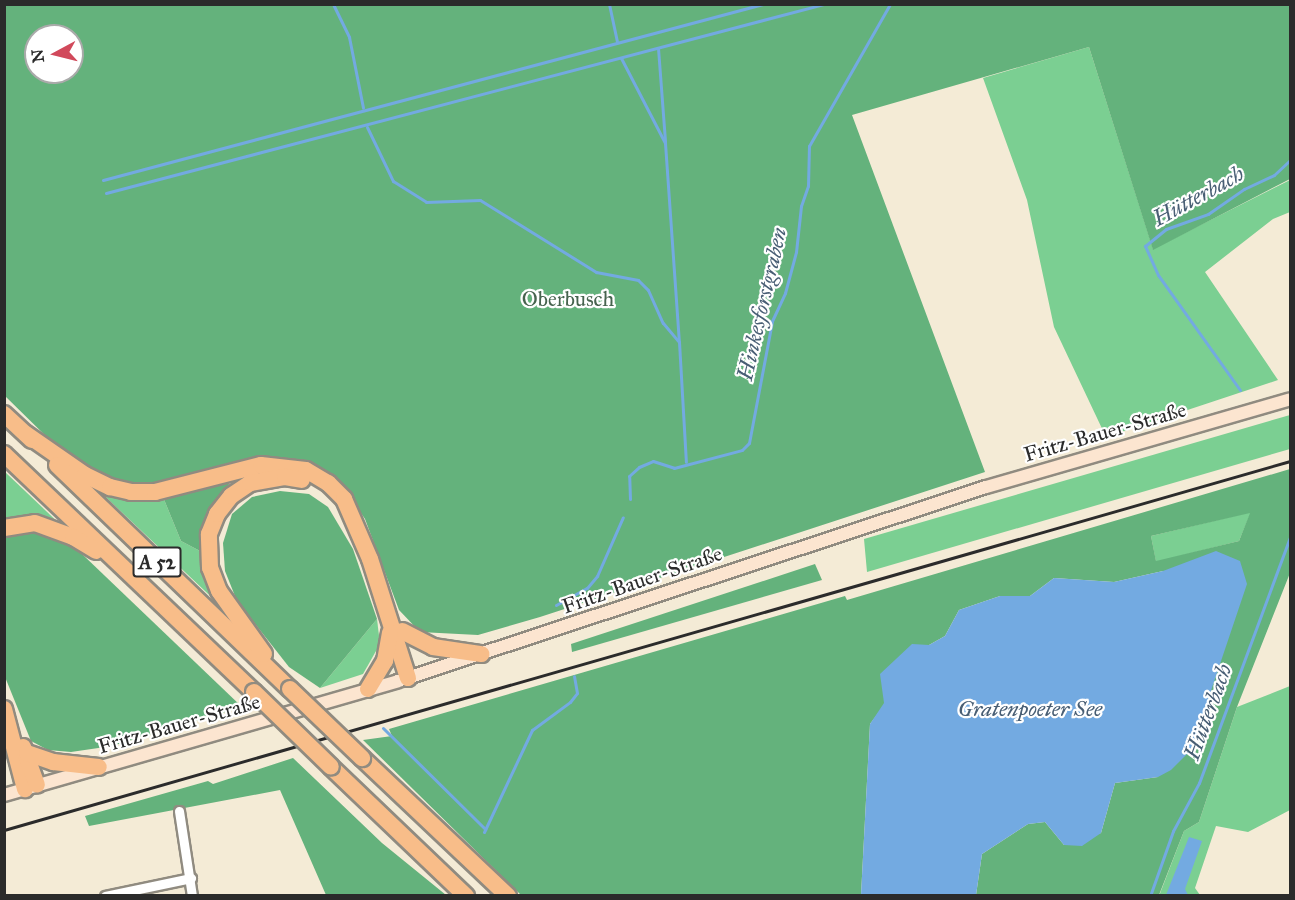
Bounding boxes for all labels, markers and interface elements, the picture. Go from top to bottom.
north arrow [24,24,84,84]
text: N [27,48,48,64]
water label: Hütterbach [1148,160,1248,232]
water label: Hinkesforstgraben [732,225,792,383]
park label: Oberbusch [522,286,614,312]
street label: Fritz-Bauer-Straße [1021,397,1189,467]
street label: Fritz-Bauer-Straße [559,541,725,619]
road number: A 52 [132,545,182,579]
water label: Hütterbach [1178,660,1238,764]
street label: Fritz-Bauer-Straße [95,689,263,759]
water label: Gratenpoeter See [958,696,1102,722]

